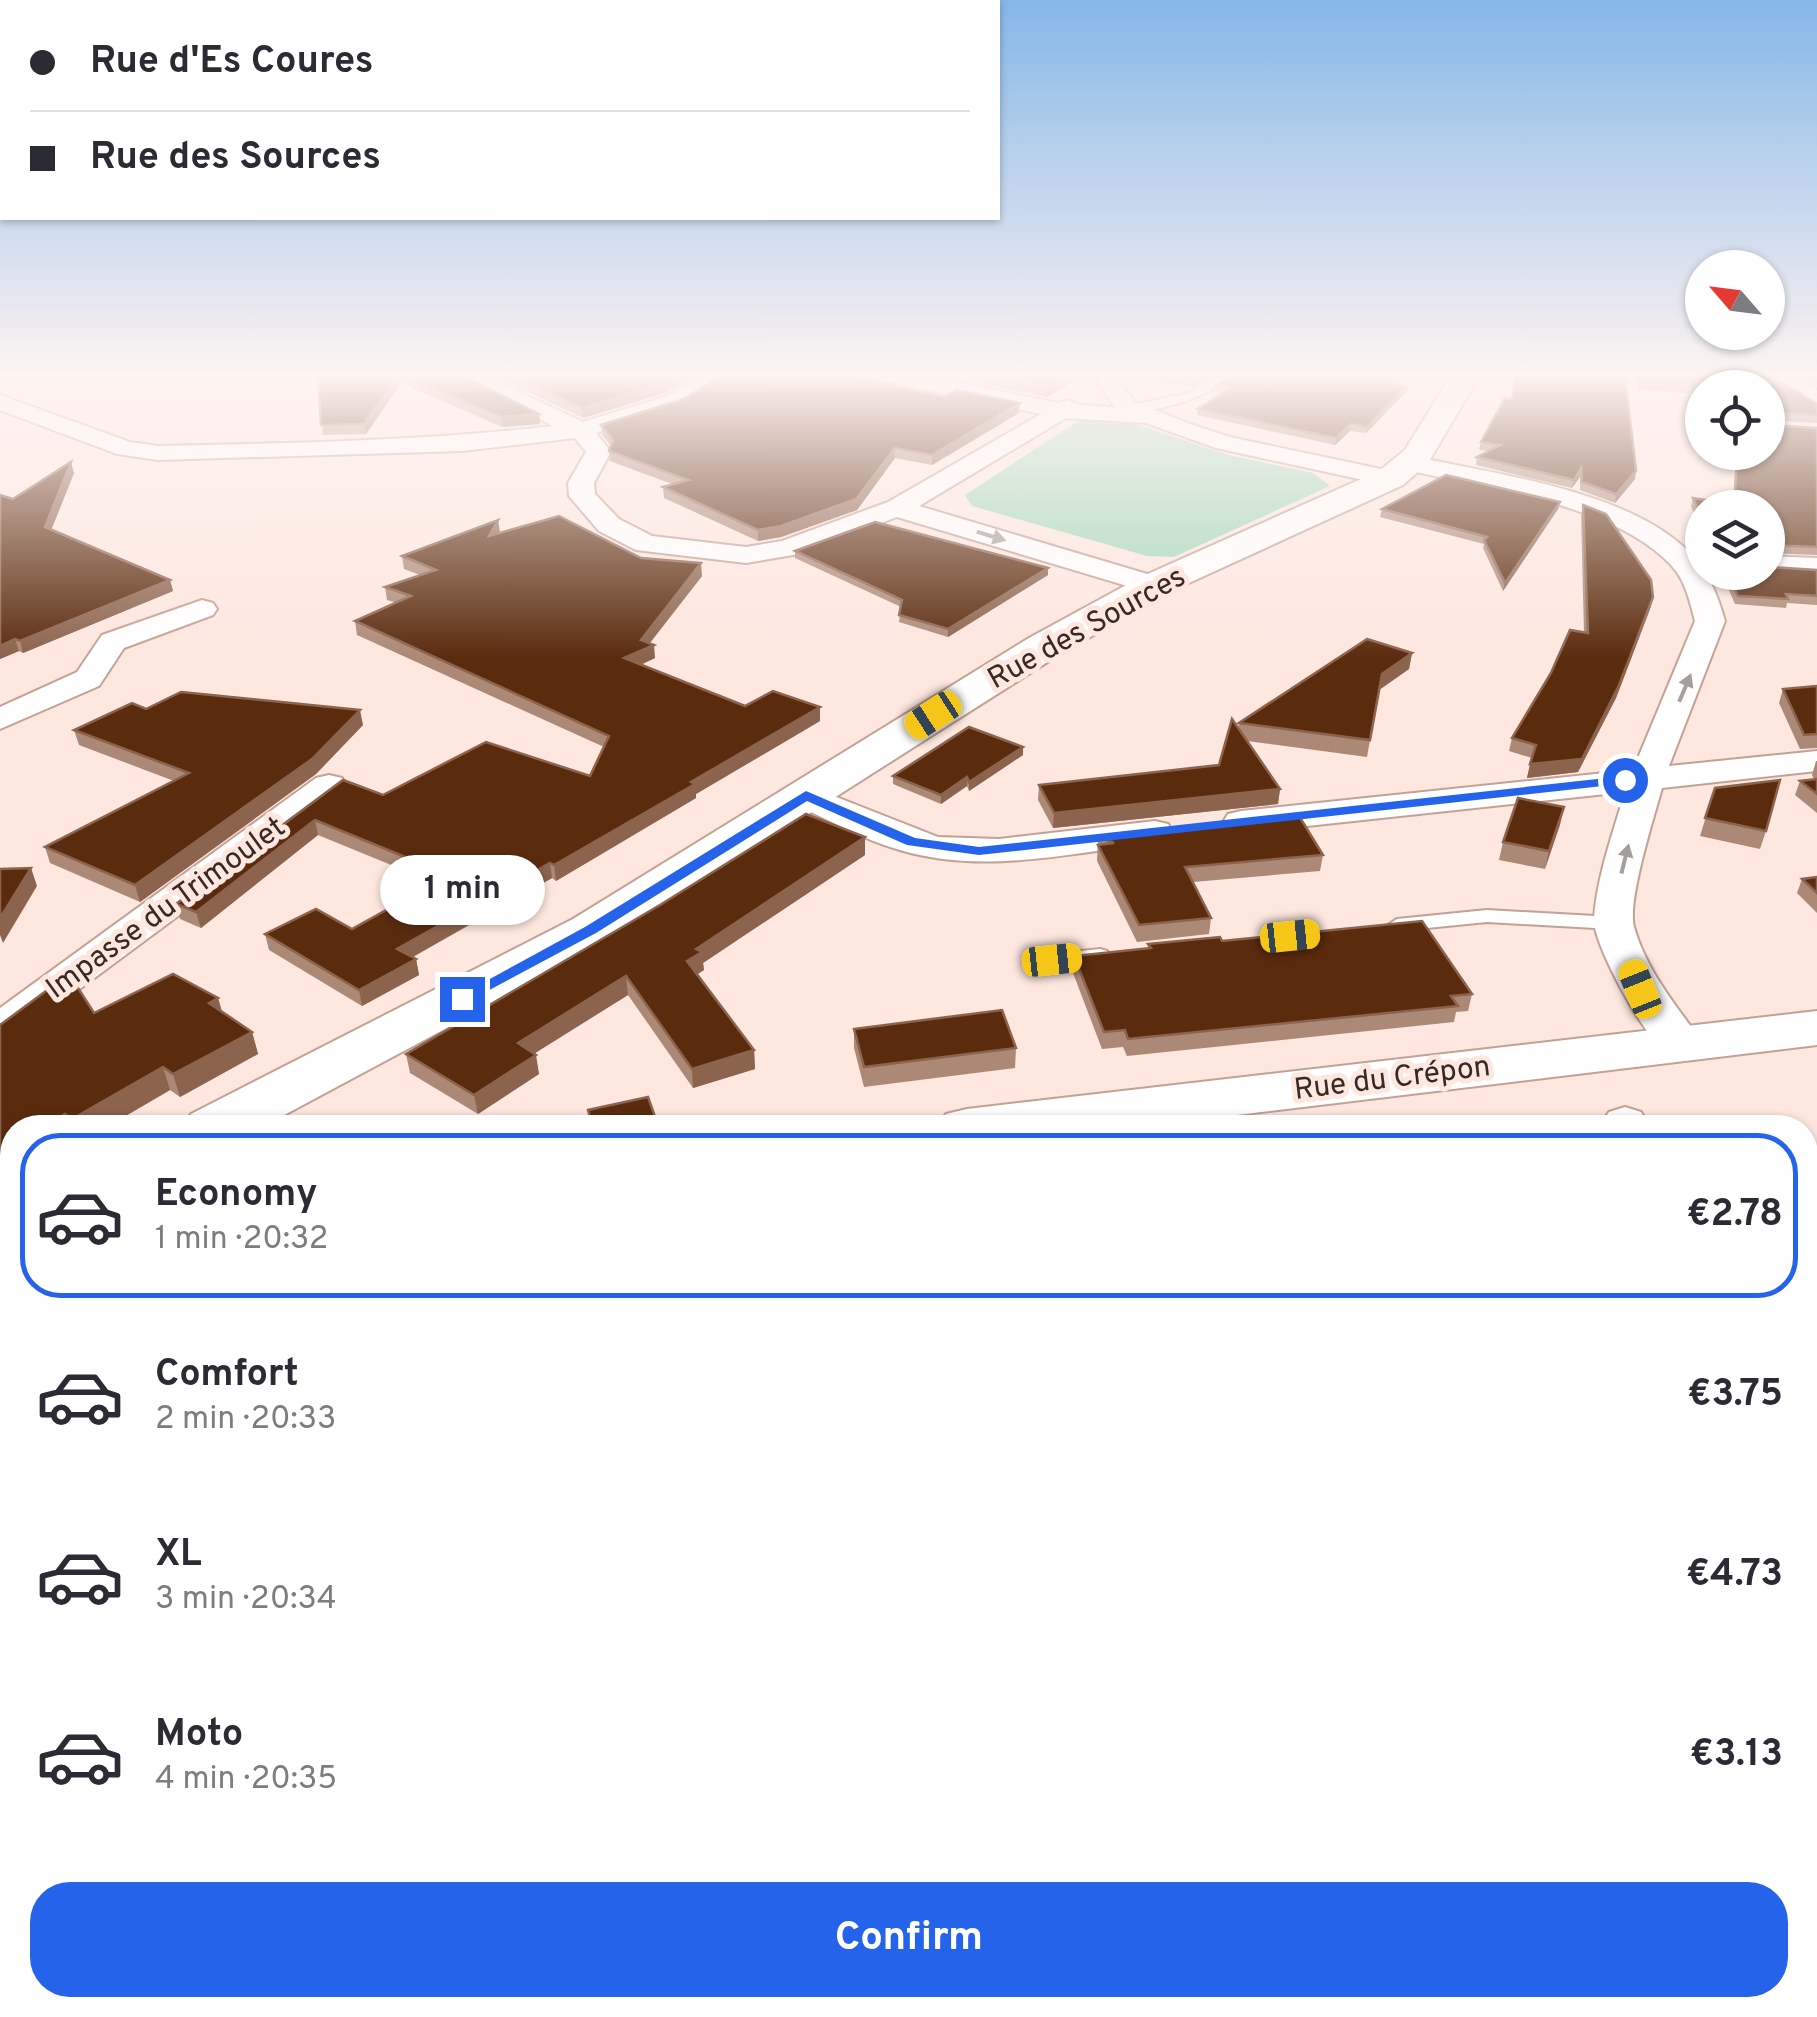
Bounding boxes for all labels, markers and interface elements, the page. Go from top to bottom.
text: Rue d'Es Coures [90,38,373,87]
text: Rue des Sources [90,134,381,183]
north arrow [1685,250,1785,350]
map controls [1685,250,1785,590]
button: locate [1685,370,1785,470]
button: layers [1685,490,1785,590]
one-way arrow [976,529,1006,544]
street label: Rue des Sources [982,560,1193,699]
one-way arrow [1677,673,1693,703]
car [900,686,966,744]
route start [1603,758,1648,803]
street label: Impasse du Trimoulet [40,810,293,1008]
one-way arrow [1618,843,1633,874]
callout: 1 min [380,854,544,924]
text: 1 min [424,870,501,910]
car [1259,918,1321,954]
car [1021,942,1083,978]
car [1615,956,1665,1022]
route end [440,977,485,1022]
street label: Rue du Crépon [1292,1049,1493,1110]
icon: car [35,1171,125,1261]
text: Economy [155,1171,317,1220]
text: €2.78 [1686,1191,1783,1240]
text: 1 min · 20:32 [155,1220,328,1260]
icon: car [35,1351,125,1441]
text: Comfort [155,1351,299,1400]
text: €3.75 [1687,1371,1783,1420]
text: 2 min · 20:33 [155,1400,336,1440]
icon: car [35,1531,125,1621]
text: XL [155,1531,202,1580]
text: €4.73 [1686,1551,1783,1600]
text: 3 min · 20:34 [155,1580,337,1620]
icon: car [35,1711,125,1801]
text: Moto [155,1711,243,1760]
text: €3.13 [1690,1731,1783,1780]
text: 4 min · 20:35 [155,1760,337,1800]
button: Confirm [30,1882,1788,1997]

